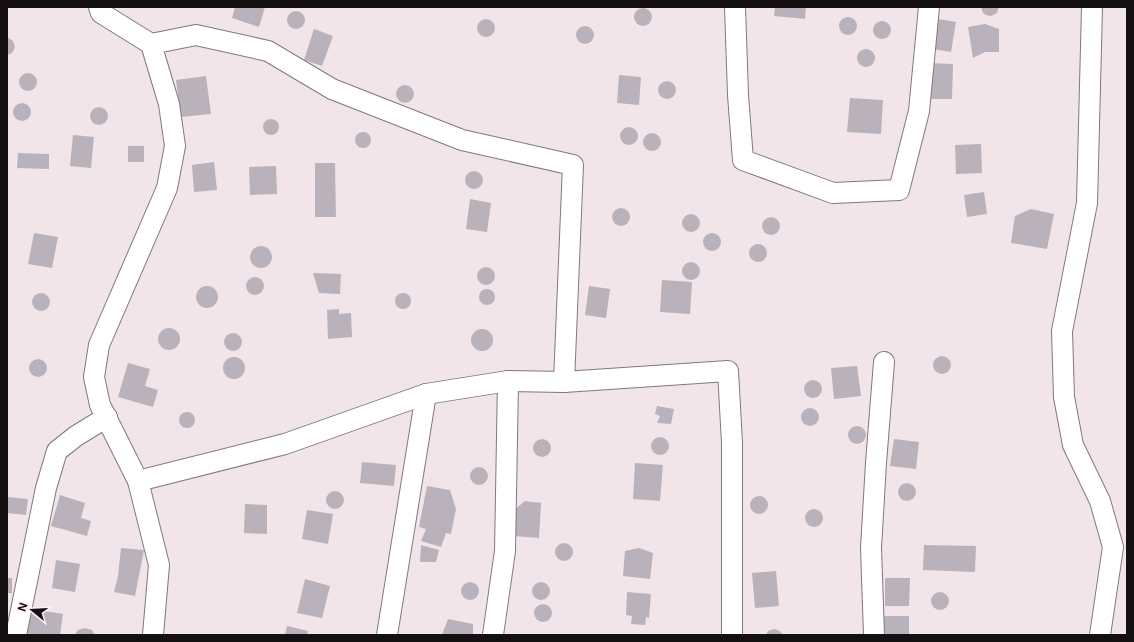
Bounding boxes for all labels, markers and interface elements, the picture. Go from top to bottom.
north arrow [12,590,52,630]
text: N [15,601,30,613]

